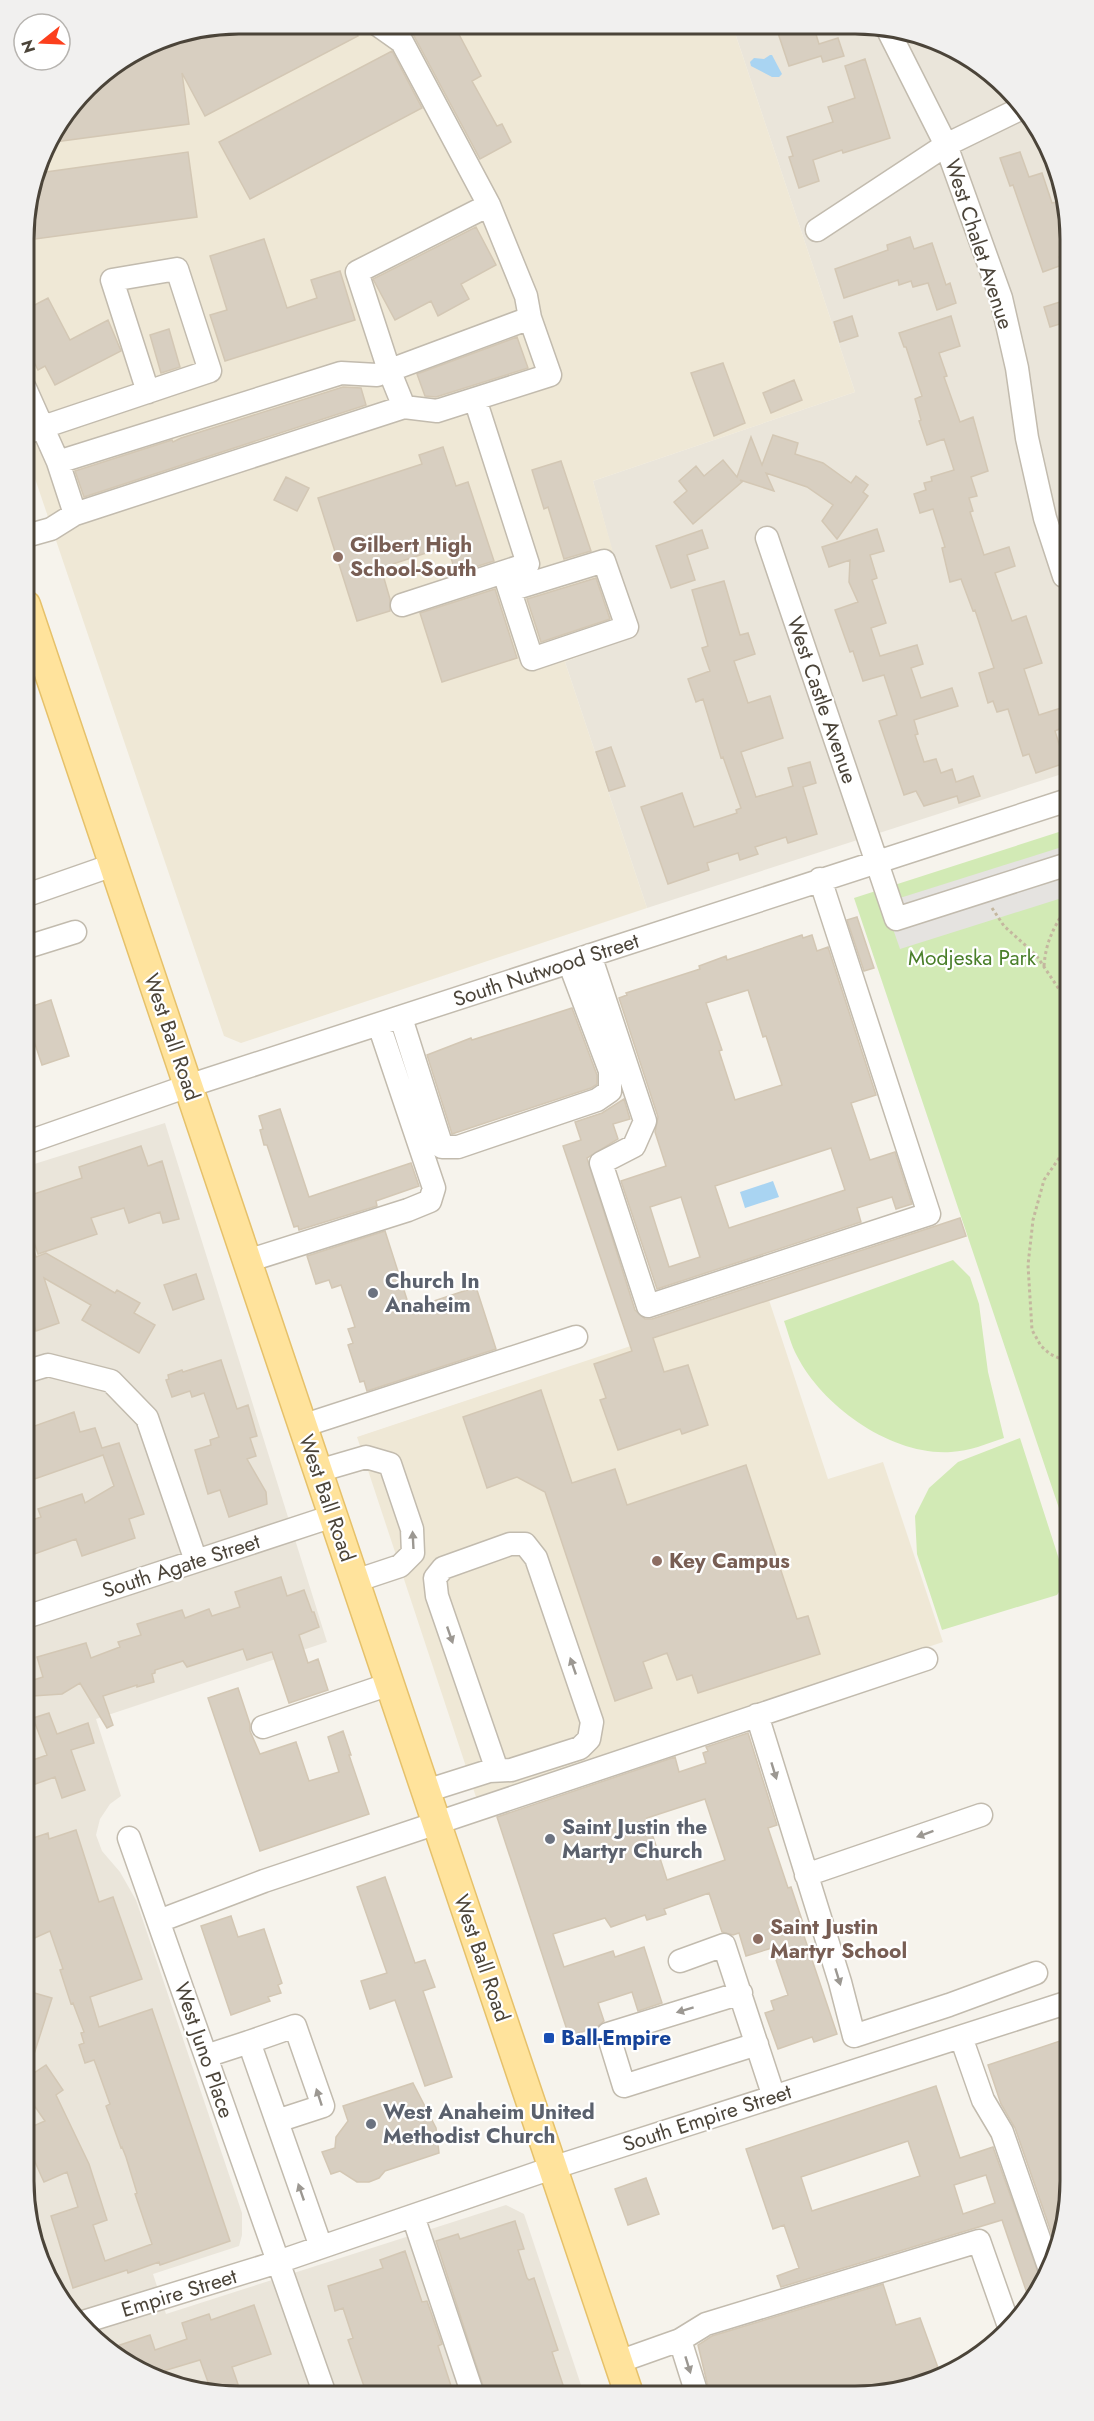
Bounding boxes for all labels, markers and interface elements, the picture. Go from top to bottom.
north arrow [12,12,72,72]
text: N [15,37,41,56]
street label: West Chalet Avenue [937,155,1021,333]
place label: Gilbert High School-South [350,530,477,584]
marker: Gilbert High School-South [331,550,345,564]
street label: West Castle Avenue [779,612,865,788]
street label: South Nutwood Street [449,926,643,1014]
park label: Modjeska Park [908,943,1037,973]
street label: West Ball Road [136,969,208,1105]
place label: Church In Anaheim [384,1266,479,1320]
marker: Church In Anaheim [366,1286,380,1300]
street label: West Ball Road [291,1430,363,1566]
street label: South Agate Street [98,1526,264,1606]
one-way arrow [408,1530,417,1549]
place label: Key Campus [669,1546,790,1576]
marker: Key Campus [650,1554,664,1568]
one-way arrow [446,1626,456,1644]
one-way arrow [568,1657,577,1675]
one-way arrow [770,1762,779,1780]
place label: Saint Justin the Martyr Church [562,1812,707,1866]
one-way arrow [916,1830,934,1840]
marker: Saint Justin the Martyr Church [543,1832,557,1846]
street label: West Ball Road [446,1890,518,2026]
place label: Saint Justin Martyr School [770,1912,907,1966]
marker: Saint Justin Martyr School [751,1932,765,1946]
one-way arrow [834,1968,843,1986]
street label: West Juno Place [167,1978,241,2122]
one-way arrow [676,2006,694,2015]
place label: Ball-Empire [561,2023,671,2053]
marker: Ball-Empire [542,2031,556,2045]
street label: South Empire Street [619,2077,795,2159]
one-way arrow [314,2087,324,2105]
place label: West Anaheim United Methodist Church [383,2097,595,2151]
marker: West Anaheim United Methodist Church [364,2117,378,2131]
one-way arrow [296,2183,306,2201]
street label: Empire Street [117,2261,241,2325]
one-way arrow [684,2356,693,2374]

